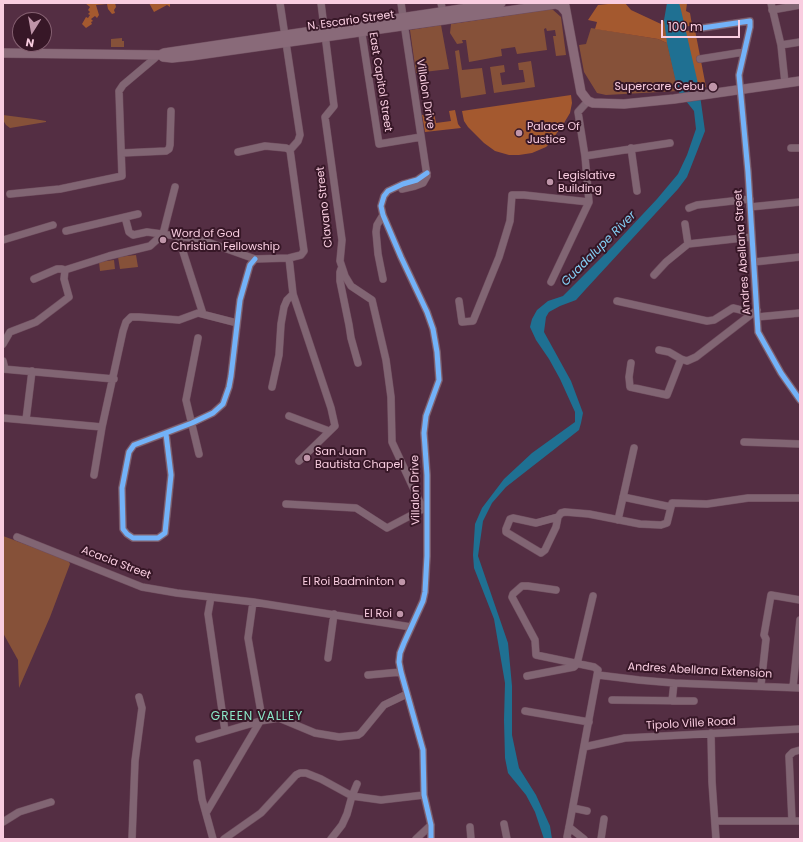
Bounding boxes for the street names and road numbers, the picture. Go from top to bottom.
street label: N. Escario Street [307,8,395,34]
street label: East Capitol Street [366,31,394,133]
street label: Villalon Drive [413,58,437,130]
street label: Clavano Street [314,166,336,248]
street label: Andres Abellana Street [732,189,754,315]
street label: Villalon Drive [409,455,423,525]
street label: Acacia Street [79,544,153,582]
street label: Andres Abellana Extension [627,661,773,681]
street label: Tipolo Ville Road [646,715,736,733]

